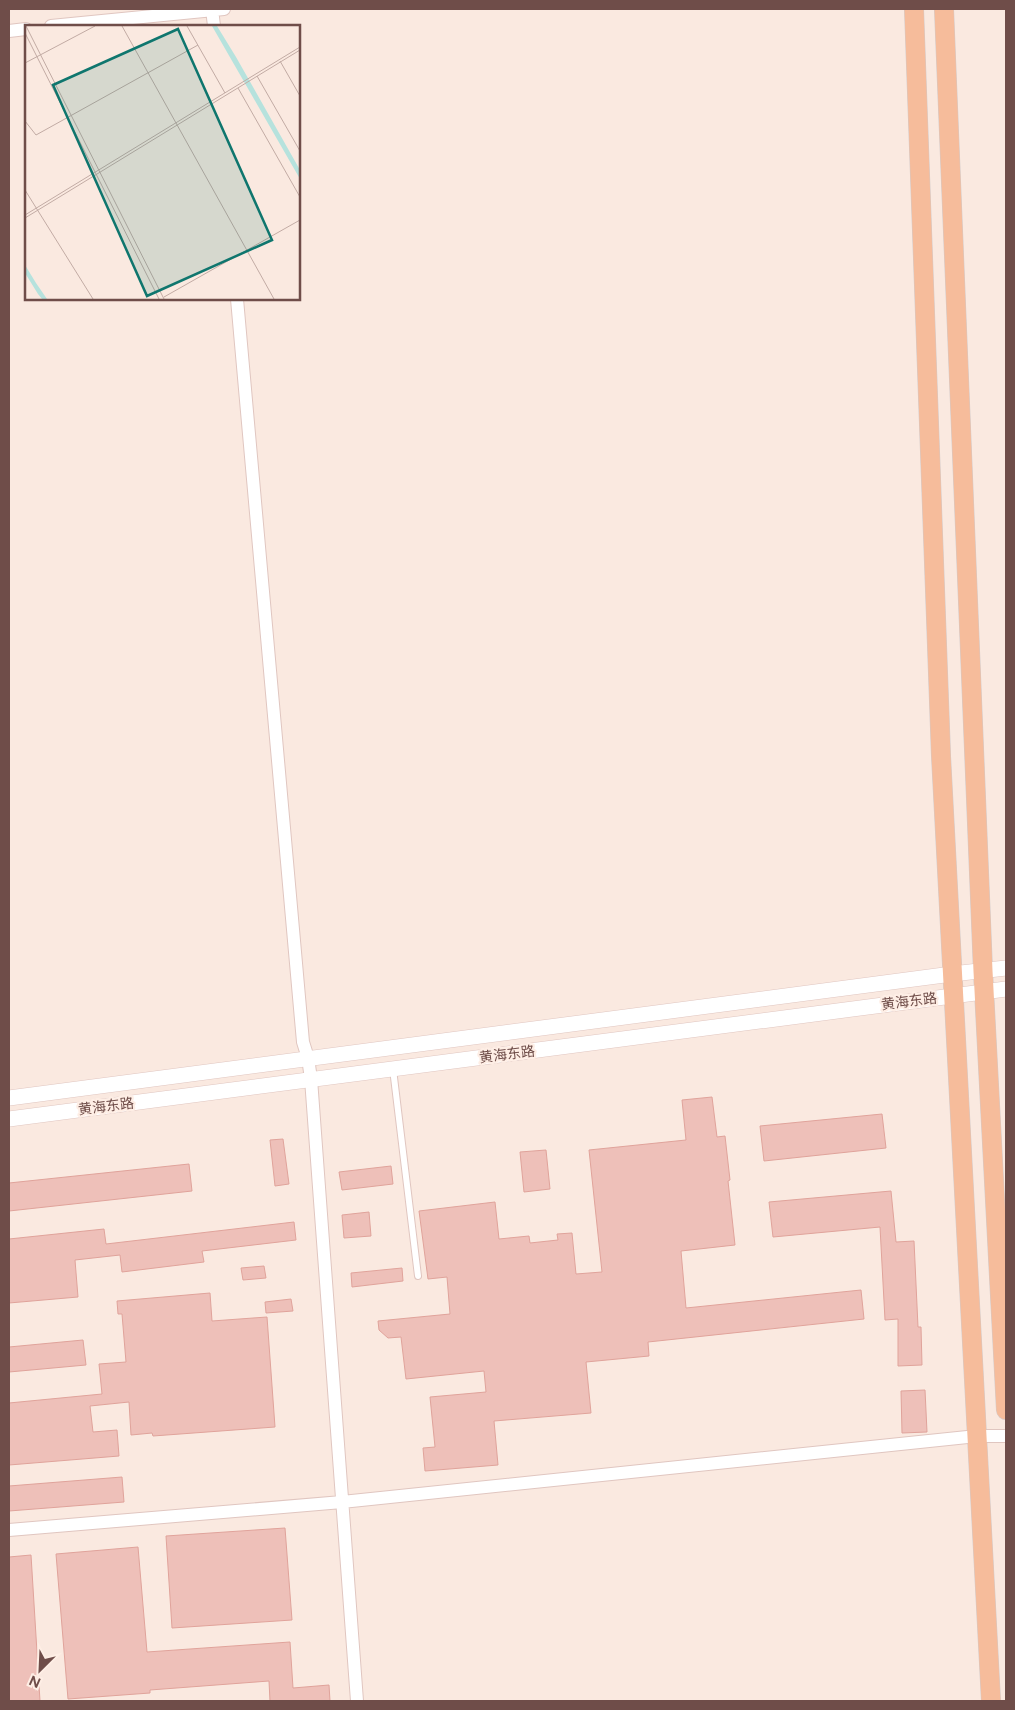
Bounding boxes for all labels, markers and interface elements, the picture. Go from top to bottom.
inset map [25,25,300,300]
street label: 黄海东路 [880,990,938,1013]
street label: 黄海东路 [478,1043,536,1066]
street label: 黄海东路 [77,1095,135,1118]
north arrow [15,1645,65,1695]
text: N [27,1671,43,1691]

